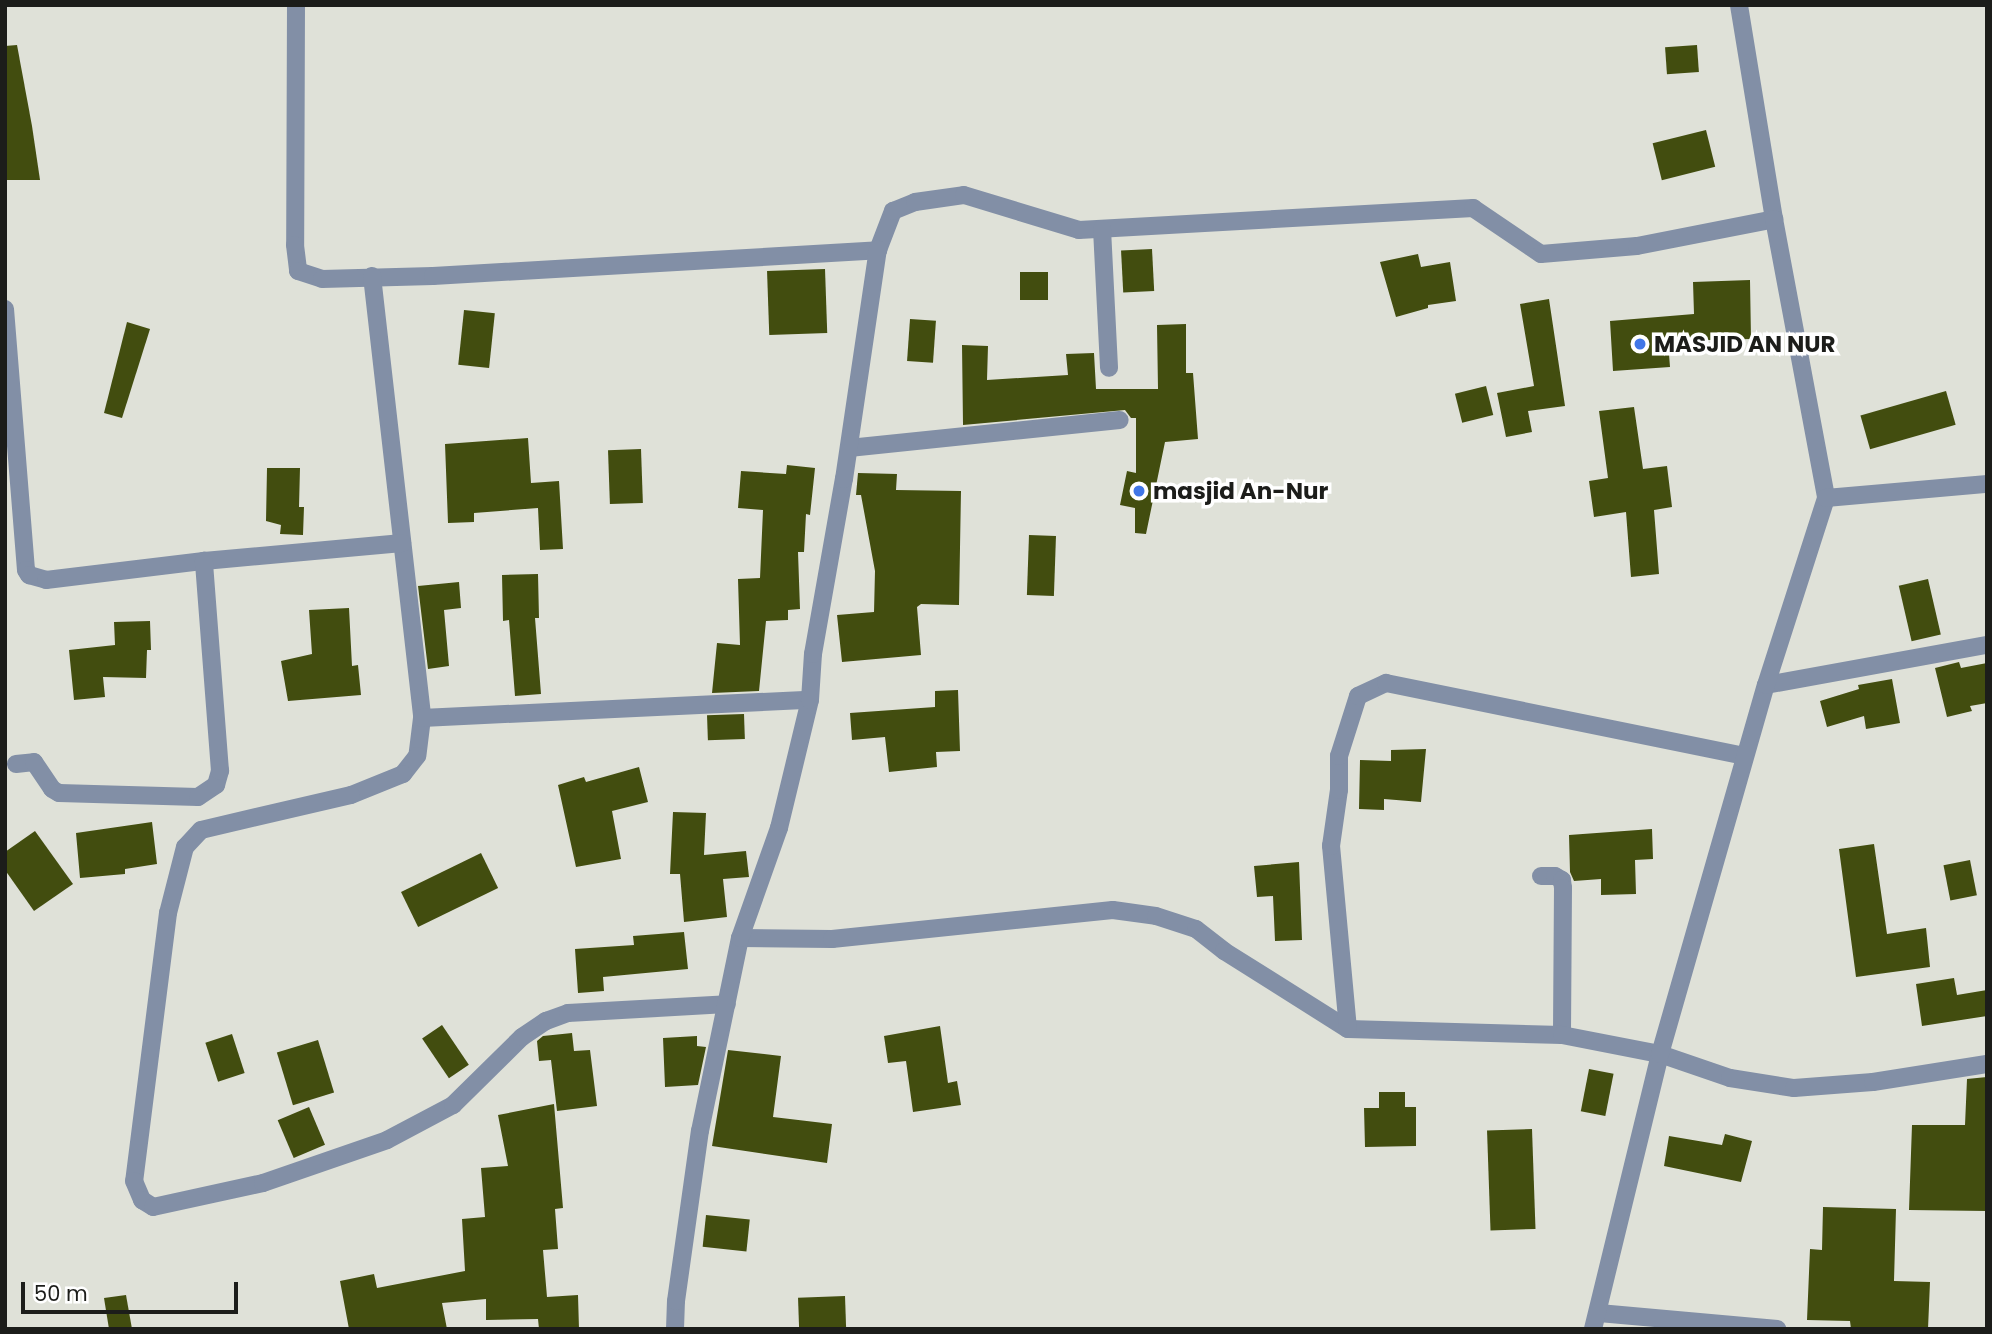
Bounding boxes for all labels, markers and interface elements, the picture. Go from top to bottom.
place label: MASJID AN NUR [1654,330,1836,358]
marker: MASJID AN NUR [1632,336,1648,352]
place label: masjid An-Nur [1153,477,1328,505]
marker: masjid An-Nur [1131,483,1147,499]
scale bar [24,1268,242,1312]
text: 50 m [34,1279,88,1308]

